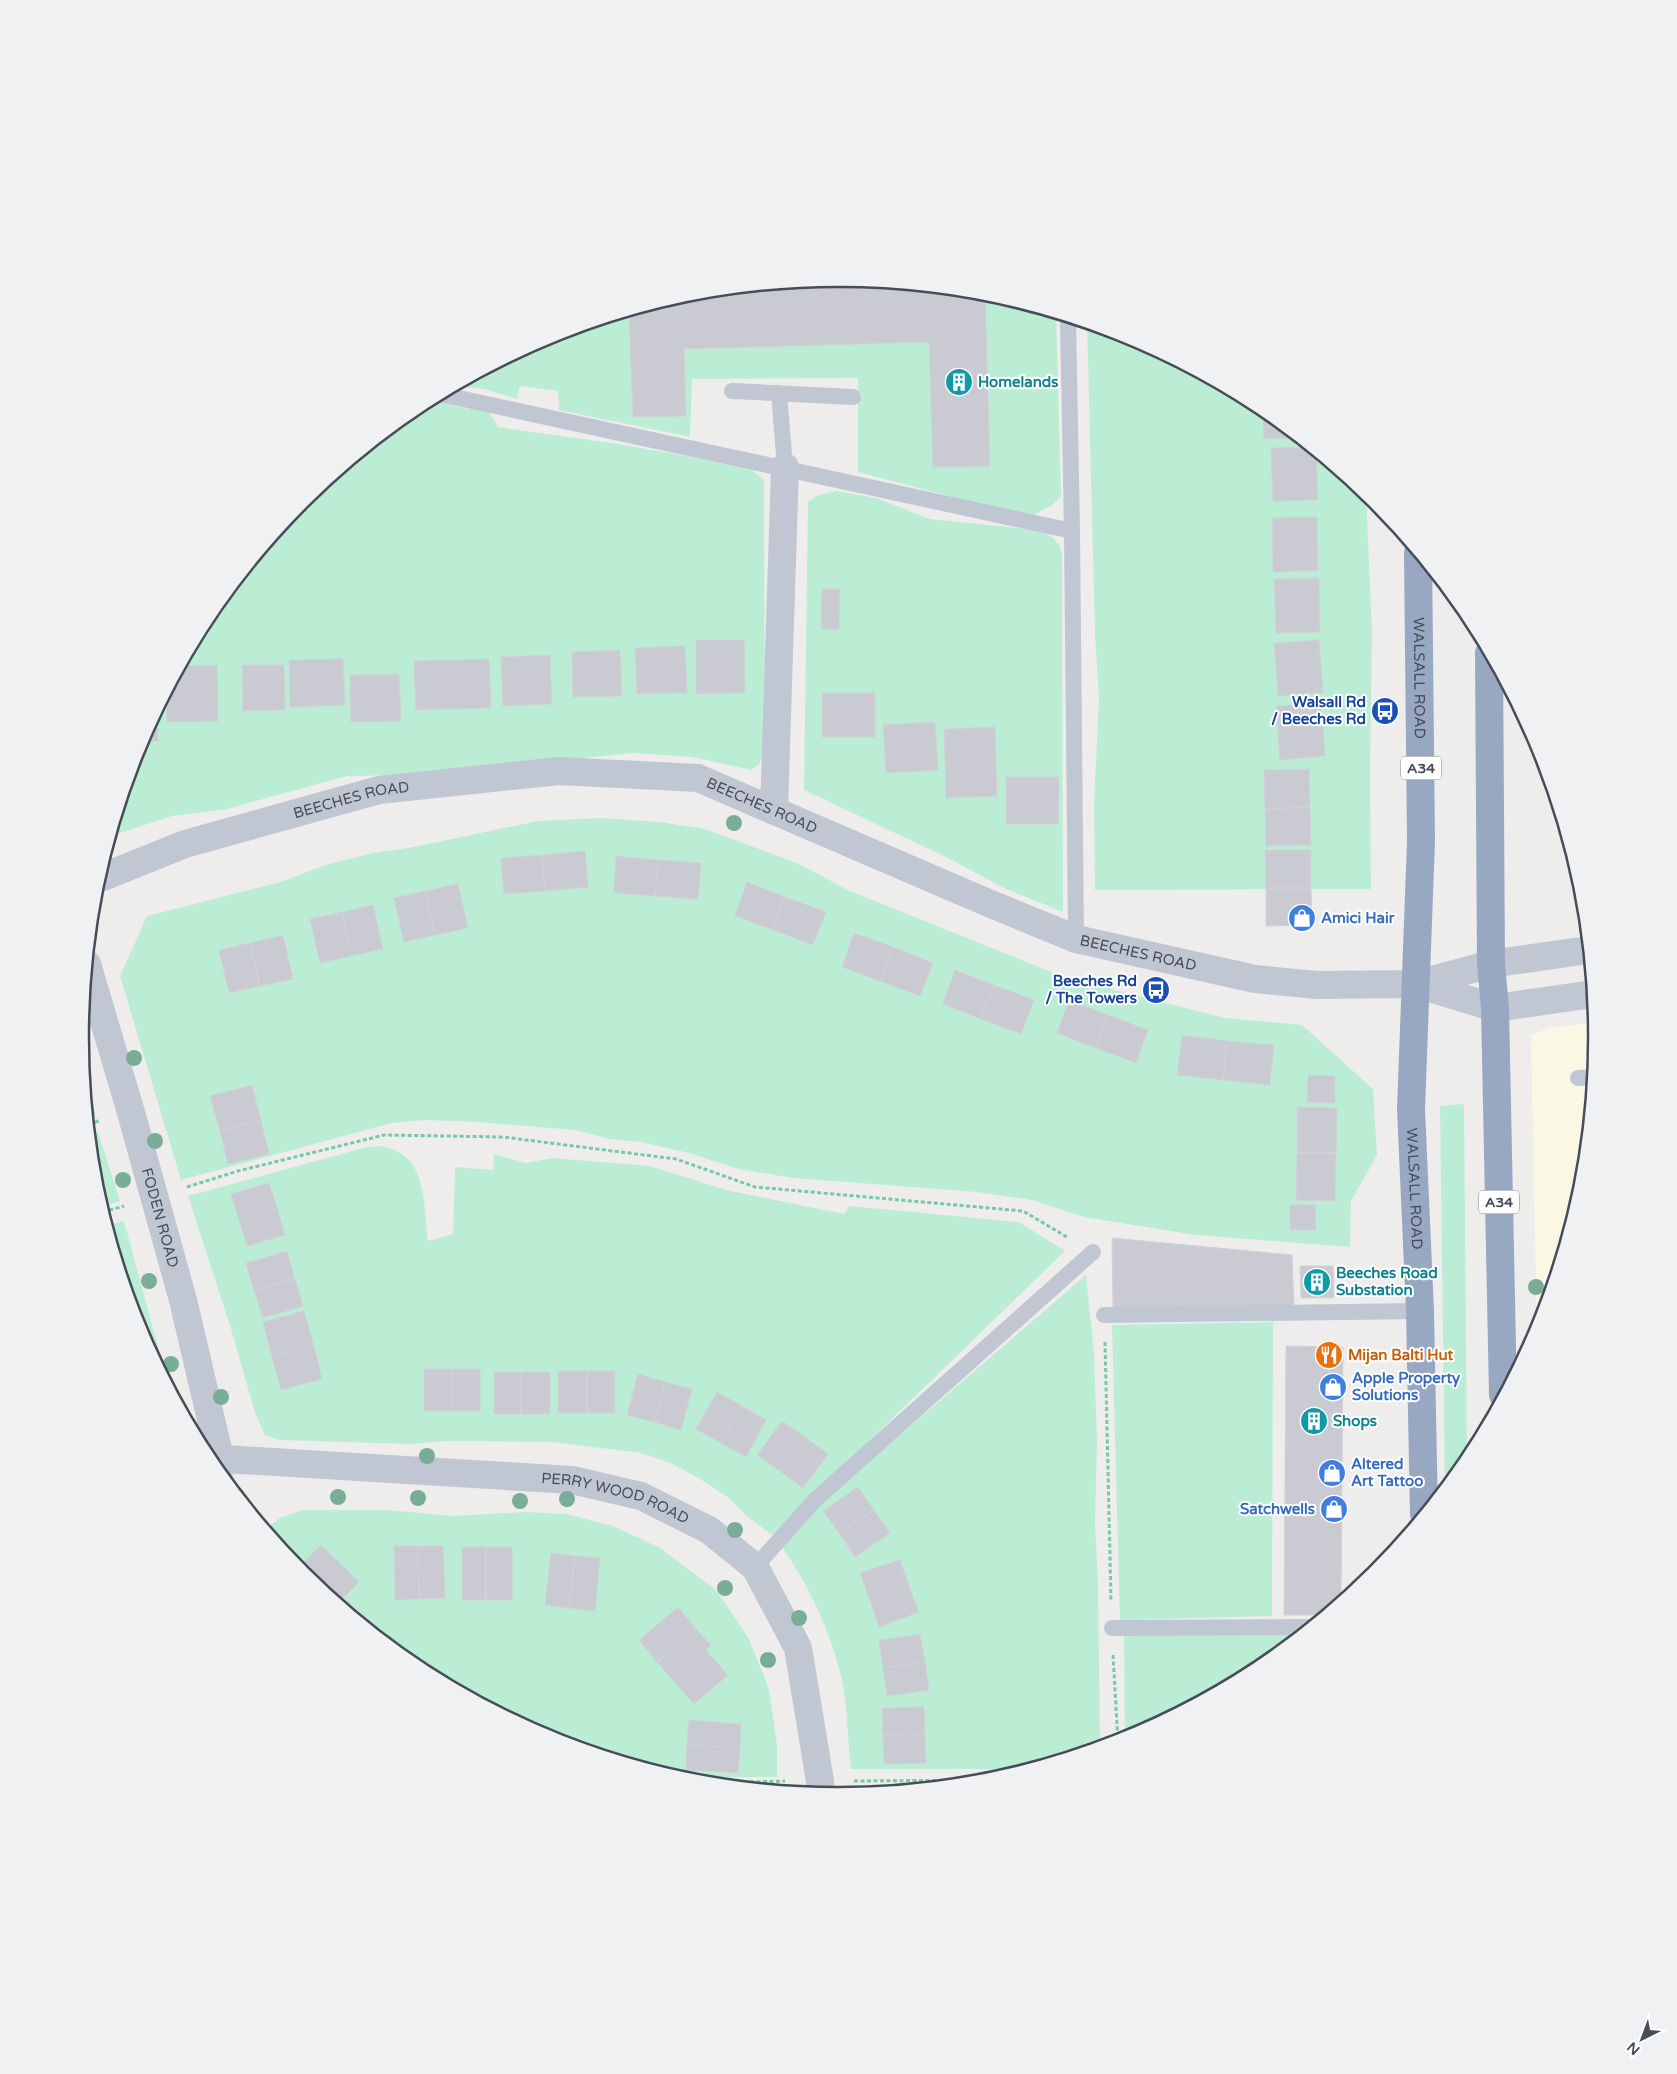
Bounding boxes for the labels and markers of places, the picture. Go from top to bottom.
building icon: Homelands [944,367,974,397]
place label: Homelands [978,373,1058,391]
place label: Walsall Rd / Beeches Rd [1271,693,1366,728]
bus stop icon: Walsall Rd / Beeches Rd [1370,696,1400,726]
shop icon: Amici Hair [1287,903,1317,933]
place label: Amici Hair [1321,909,1395,927]
place label: Beeches Rd / The Towers [1045,972,1137,1007]
bus stop icon: Beeches Rd / The Towers [1141,975,1171,1005]
place label: Beeches Road Substation [1336,1264,1438,1299]
building icon: Beeches Road Substation [1302,1267,1332,1297]
restaurant icon: Mijan Balti Hut [1314,1340,1344,1370]
place label: Mijan Balti Hut [1348,1346,1454,1365]
place label: Apple Property Solutions [1352,1369,1460,1404]
shop icon: Apple Property Solutions [1318,1372,1348,1402]
building icon: Shops [1299,1406,1329,1436]
place label: Shops [1333,1412,1377,1431]
place label: Altered Art Tattoo [1351,1455,1423,1490]
shop icon: Altered Art Tattoo [1317,1458,1347,1488]
shop icon: Satchwells [1319,1494,1349,1524]
place label: Satchwells [1240,1500,1315,1518]

